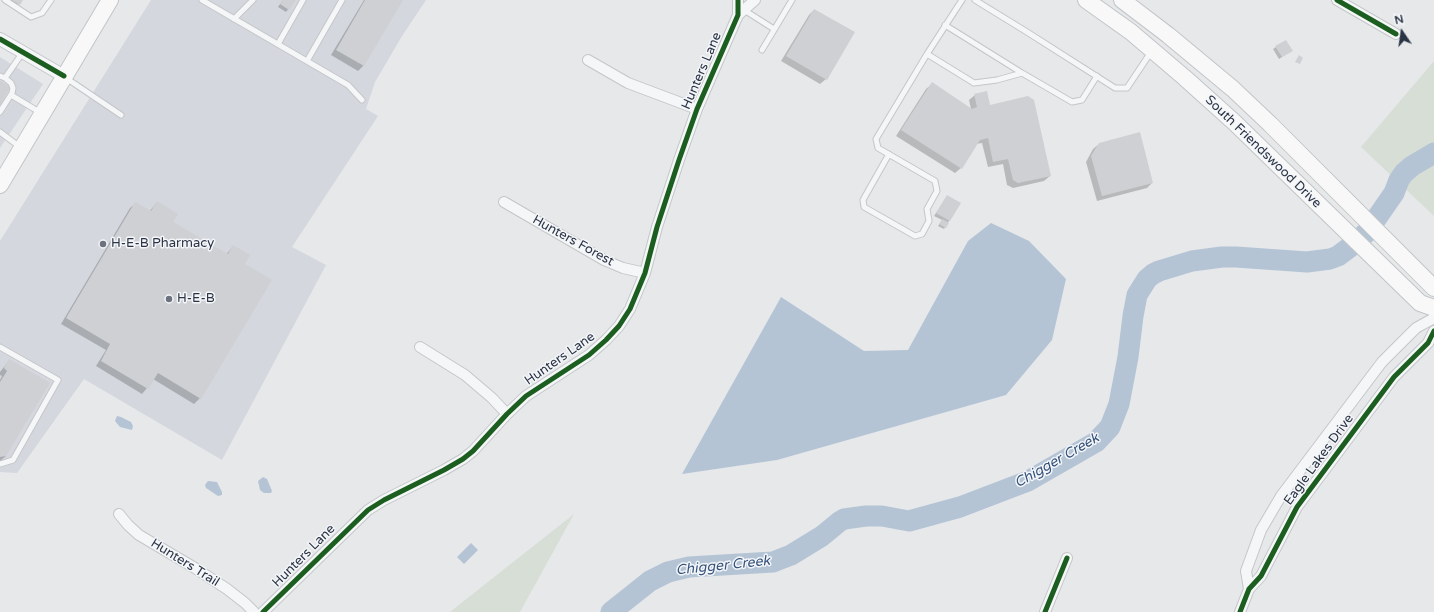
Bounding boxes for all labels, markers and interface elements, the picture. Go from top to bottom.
north arrow [1382,12,1422,52]
text: N [1393,12,1405,27]
street label: Hunters Lane [679,30,725,112]
street label: South Friendswood Drive [1202,93,1324,211]
street label: Hunters Forest [530,212,616,270]
place label: H-E-B Pharmacy [111,236,214,252]
marker: H-E-B Pharmacy [98,239,108,249]
place label: H-E-B [177,291,215,307]
marker: H-E-B [164,294,174,304]
street label: Hunters Lane [522,329,598,389]
street label: Eagle Lakes Drive [1281,412,1357,508]
water label: Chigger Creek [1012,430,1102,492]
street label: Hunters Lane [269,521,339,591]
street label: Hunters Trail [148,536,222,590]
water label: Chigger Creek [675,553,771,579]

